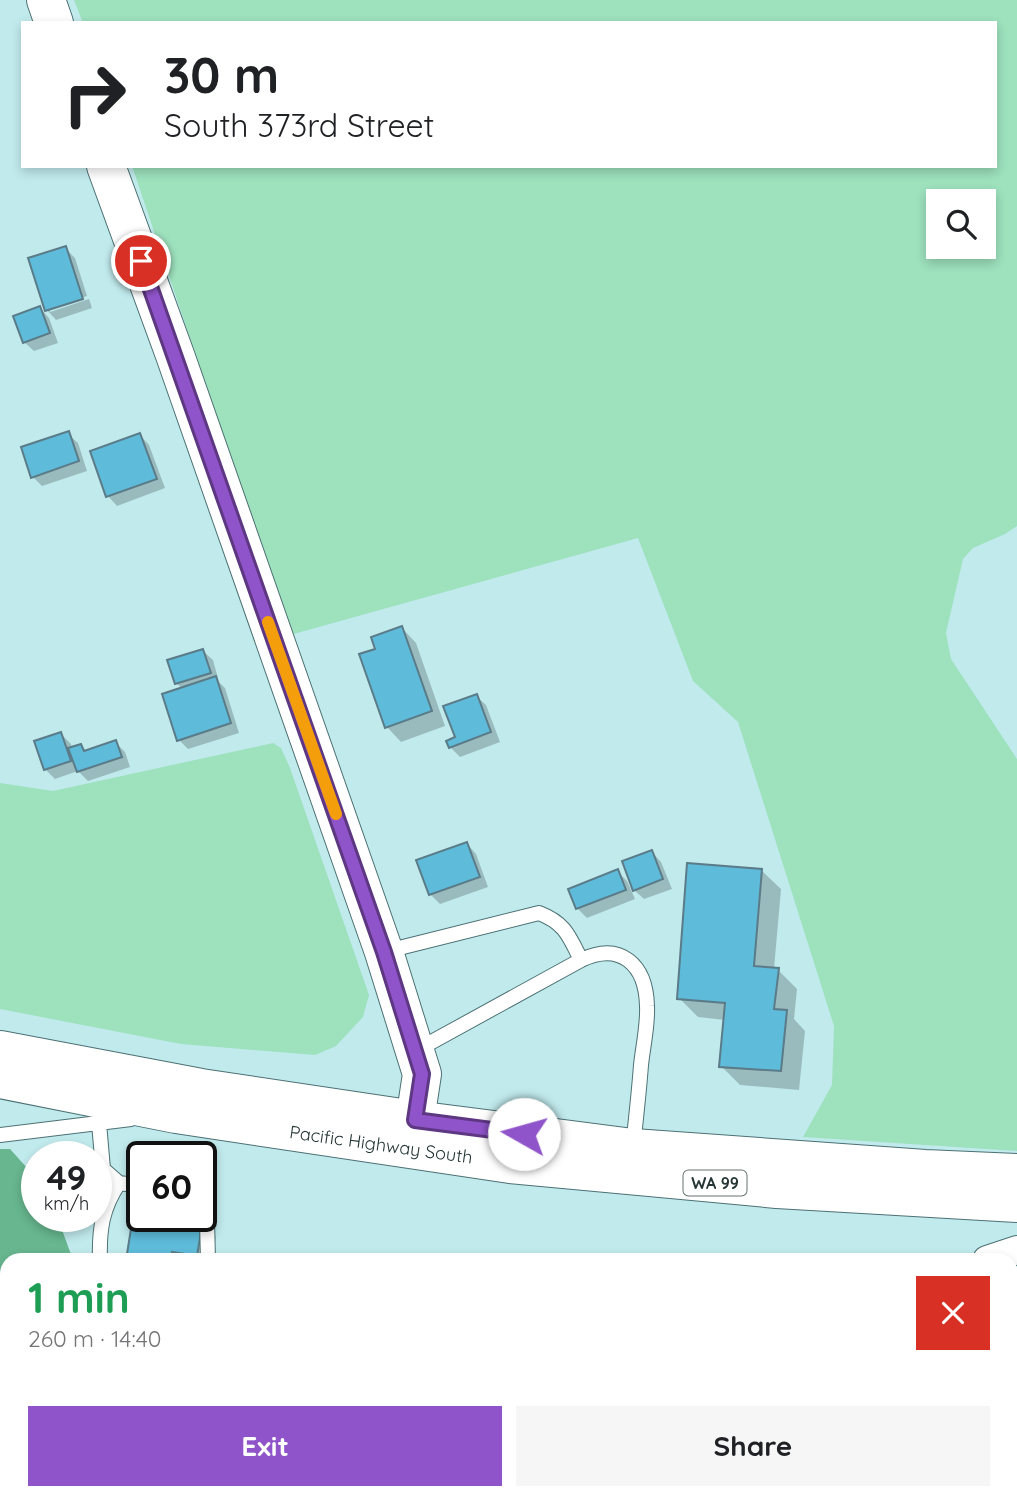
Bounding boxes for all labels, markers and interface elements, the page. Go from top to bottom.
text: 30 m [164,44,279,105]
icon: right [49,49,140,140]
text: South 373rd Street [164,105,434,145]
map controls [926,189,996,259]
button: search [926,189,996,259]
pin [111,231,171,291]
icon: arrive [122,242,160,280]
position arrow [487,1097,561,1171]
street label: Pacific Highway South [288,1120,474,1169]
speed limit sign: 60 [126,1141,217,1232]
text: 49 [47,1155,86,1199]
road number: WA 99 [684,1170,746,1196]
text: km/h [44,1192,89,1215]
text: 1 min [28,1271,130,1324]
button: close [916,1276,990,1350]
text: 260 m · 14:40 [28,1324,162,1353]
button: Exit [28,1406,502,1486]
button: Share [516,1406,990,1486]

